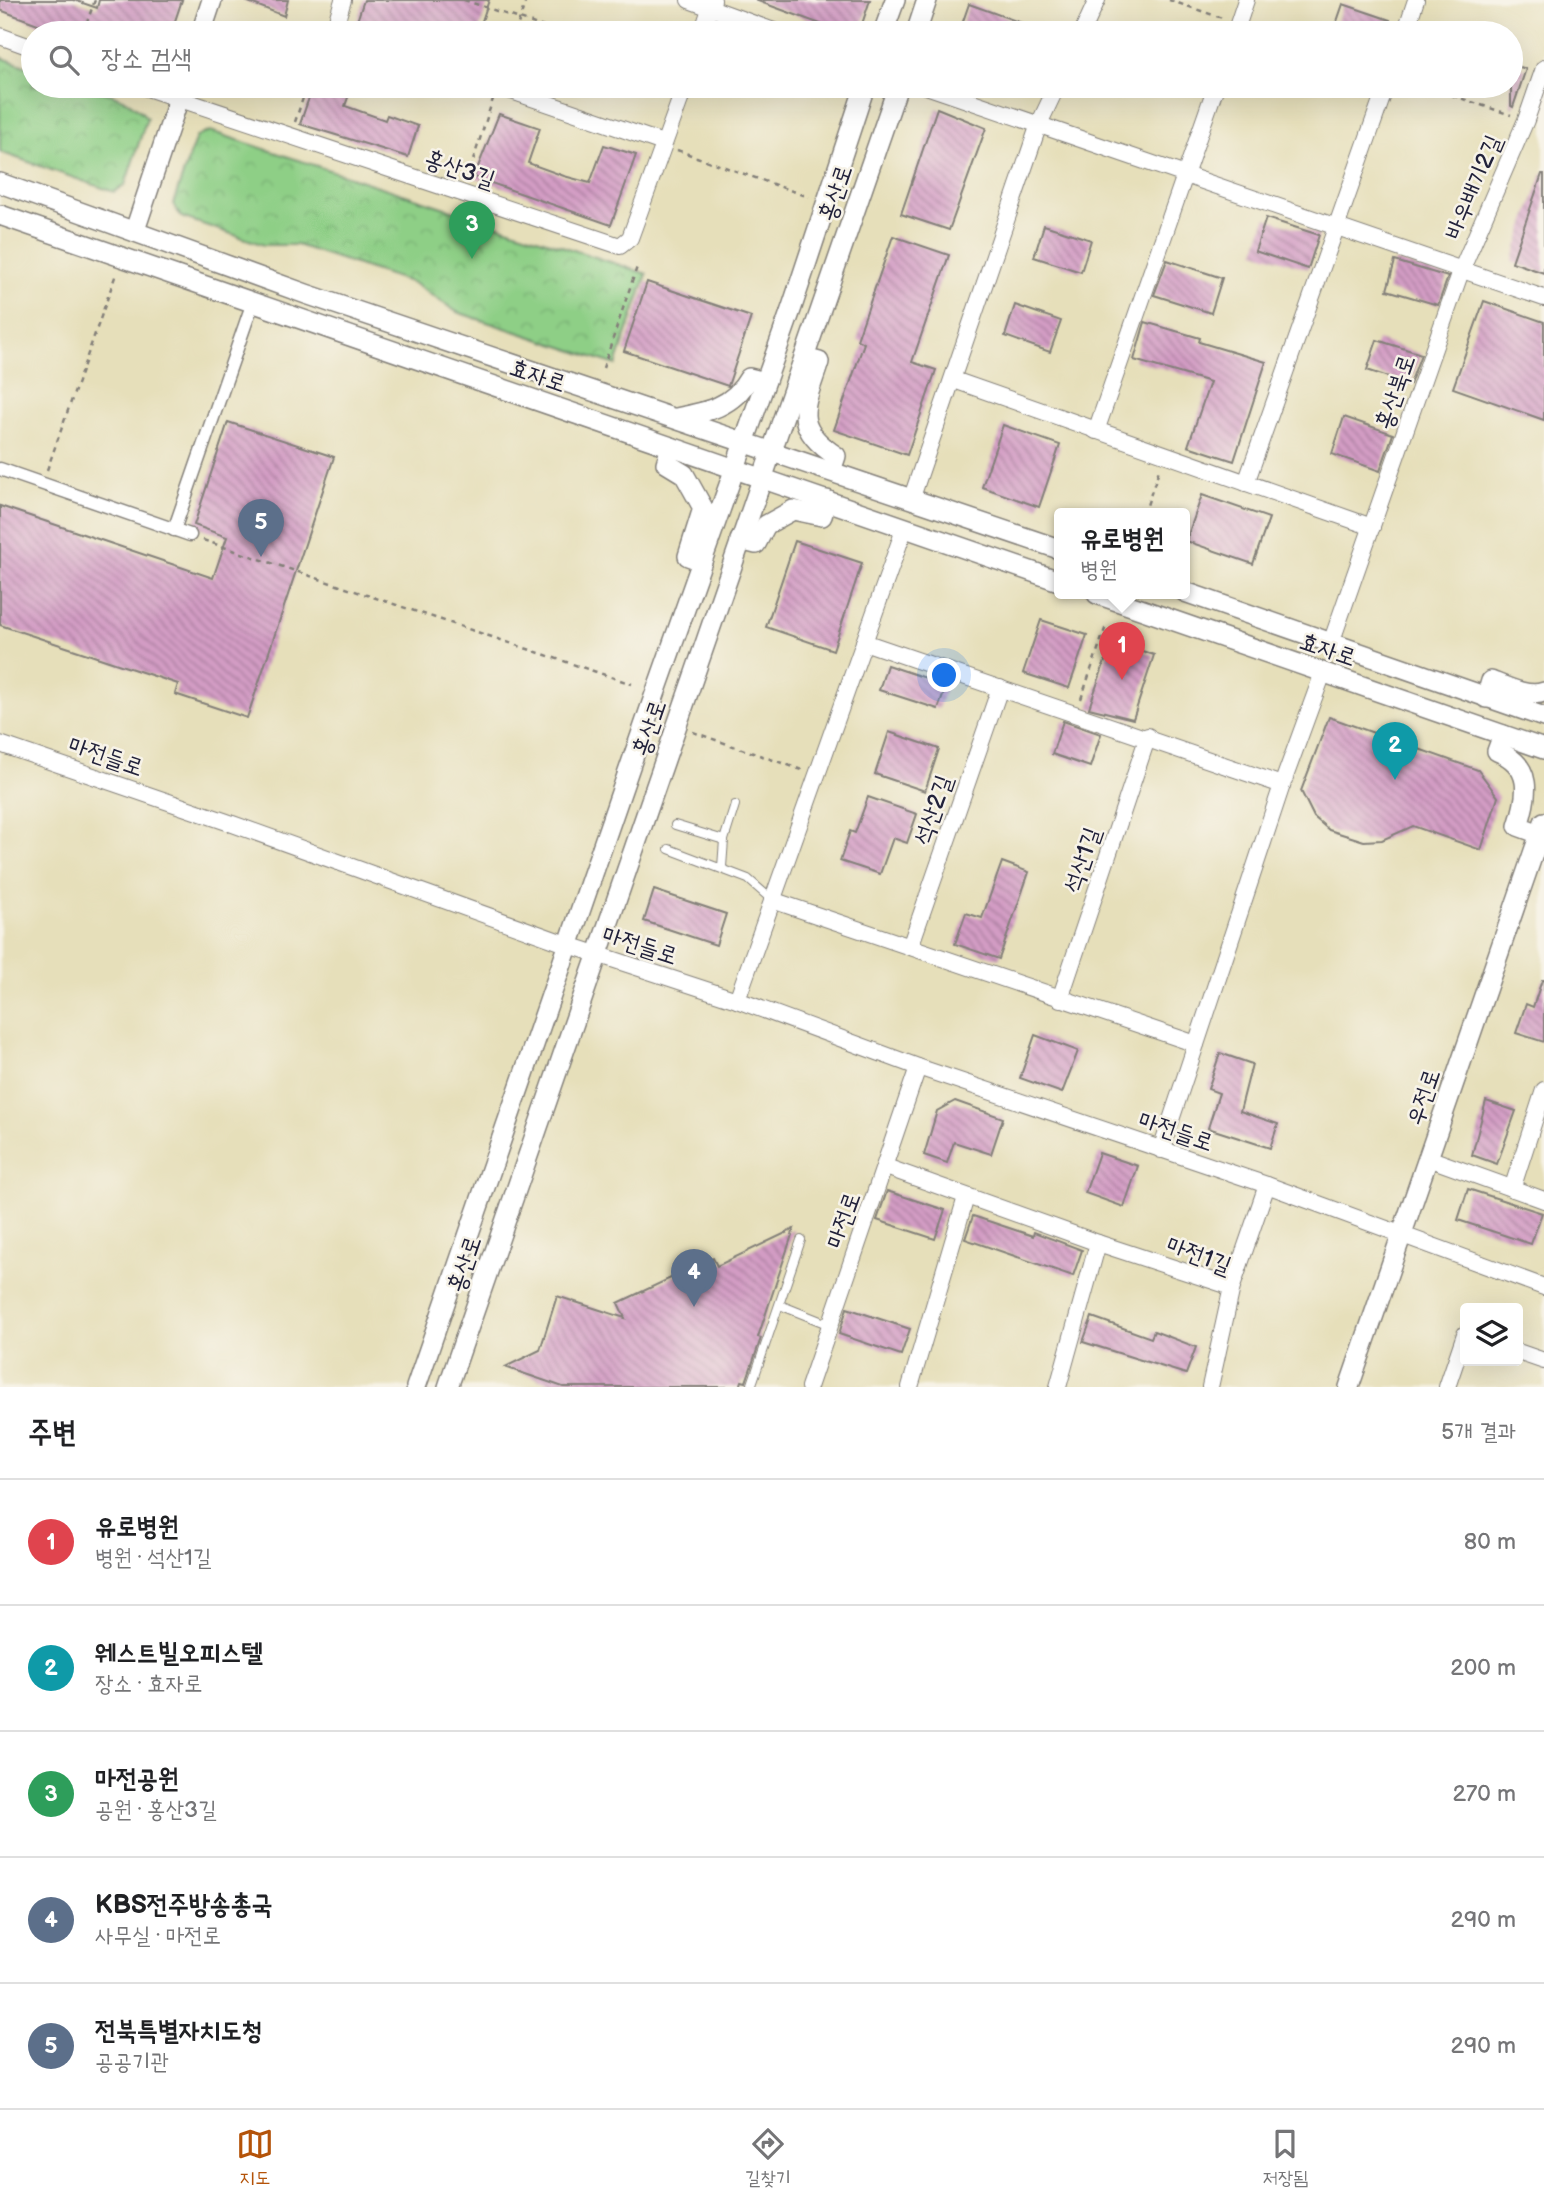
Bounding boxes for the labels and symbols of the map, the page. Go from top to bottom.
street label: 바우배기2길 [1438,131,1508,244]
street label: 홍산3길 [421,144,499,195]
street label: 홍산로 [812,161,859,225]
pin: 3 [449,201,495,259]
street label: 홍산북로 [1369,351,1422,433]
street label: 효자로 [506,352,570,399]
pin: 5 [238,499,284,557]
pin: 1 [1099,622,1145,680]
street label: 효자로 [1296,626,1360,673]
your location [927,658,961,692]
street label: 홍산로 [626,696,673,760]
pin: 2 [1372,722,1418,780]
street label: 마전들로 [65,730,147,783]
street label: 석산2길 [908,771,959,849]
street label: 석산1길 [1058,824,1107,897]
street label: 마전들로 [599,920,681,971]
street label: 우전로 [1400,1065,1447,1129]
street label: 마전들로 [1135,1105,1217,1158]
street label: 마전로 [820,1188,867,1252]
street label: 마전1길 [1162,1230,1235,1281]
street label: 홍산로 [441,1232,488,1296]
pin: 4 [671,1249,717,1307]

